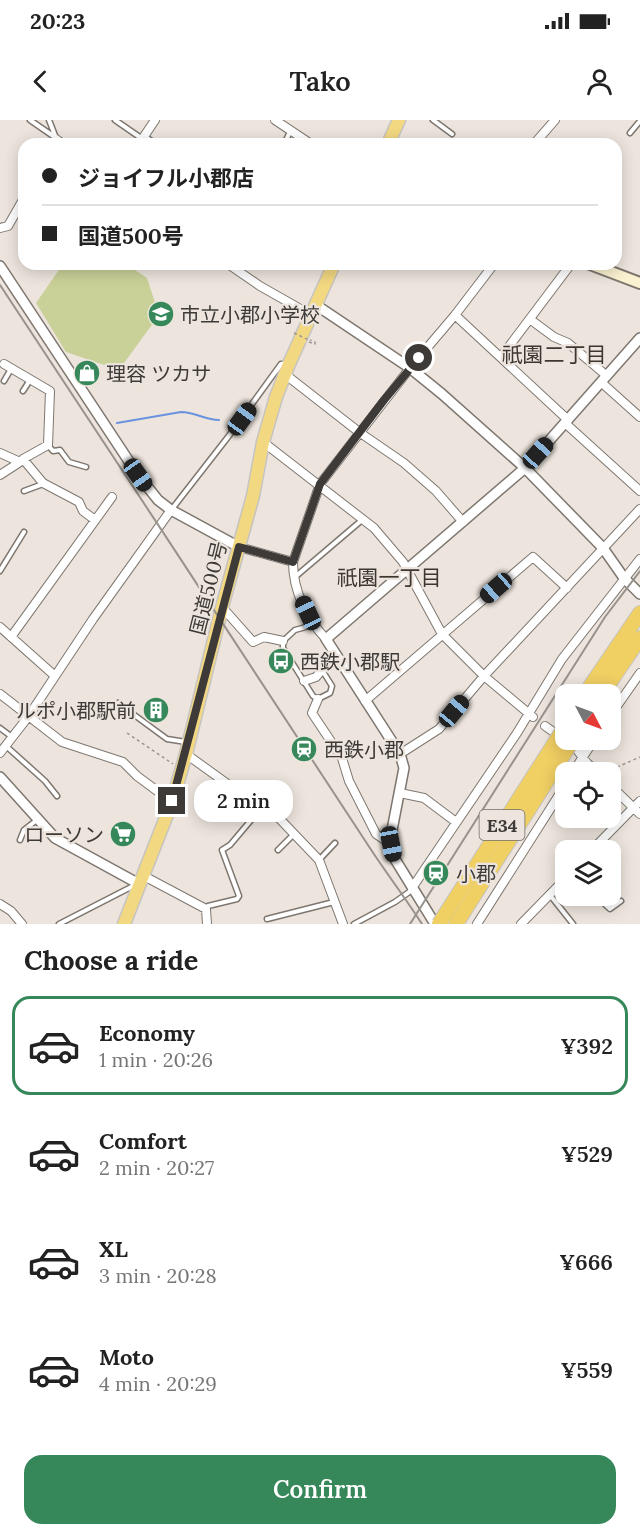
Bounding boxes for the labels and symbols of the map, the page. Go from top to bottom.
school or university icon: 市立小郡小学校 [146,299,176,329]
place label: 市立小郡小学校 [180,302,320,327]
district label: 祇園二丁目 [502,341,607,368]
route start [405,344,432,371]
shop icon: 理容 ツカサ [72,358,102,388]
place label: 理容 ツカサ [106,361,211,386]
car [224,399,260,439]
car [519,434,557,472]
car [120,455,156,495]
street label: 国道500号 [184,539,232,637]
district label: 祇園一丁目 [337,564,442,591]
car [477,569,515,607]
car [292,593,324,633]
bus stop icon: 西鉄小郡駅 [266,646,296,676]
place label: 西鉄小郡駅 [300,649,400,674]
north arrow [555,684,621,750]
car [436,691,472,731]
building icon: ルポ小郡駅前 [141,695,171,725]
place label: ルポ小郡駅前 [16,698,136,723]
station icon: 西鉄小郡 [289,734,319,764]
place label: 西鉄小郡 [324,737,404,762]
callout: 2 min [193,780,292,822]
route end [158,787,185,814]
road number: E34 [480,810,524,840]
supermarket icon: ローソン [108,819,138,849]
place label: ローソン [24,822,104,847]
car [379,825,403,863]
station icon: 小郡 [421,858,451,888]
place label: 小郡 [456,861,496,886]

